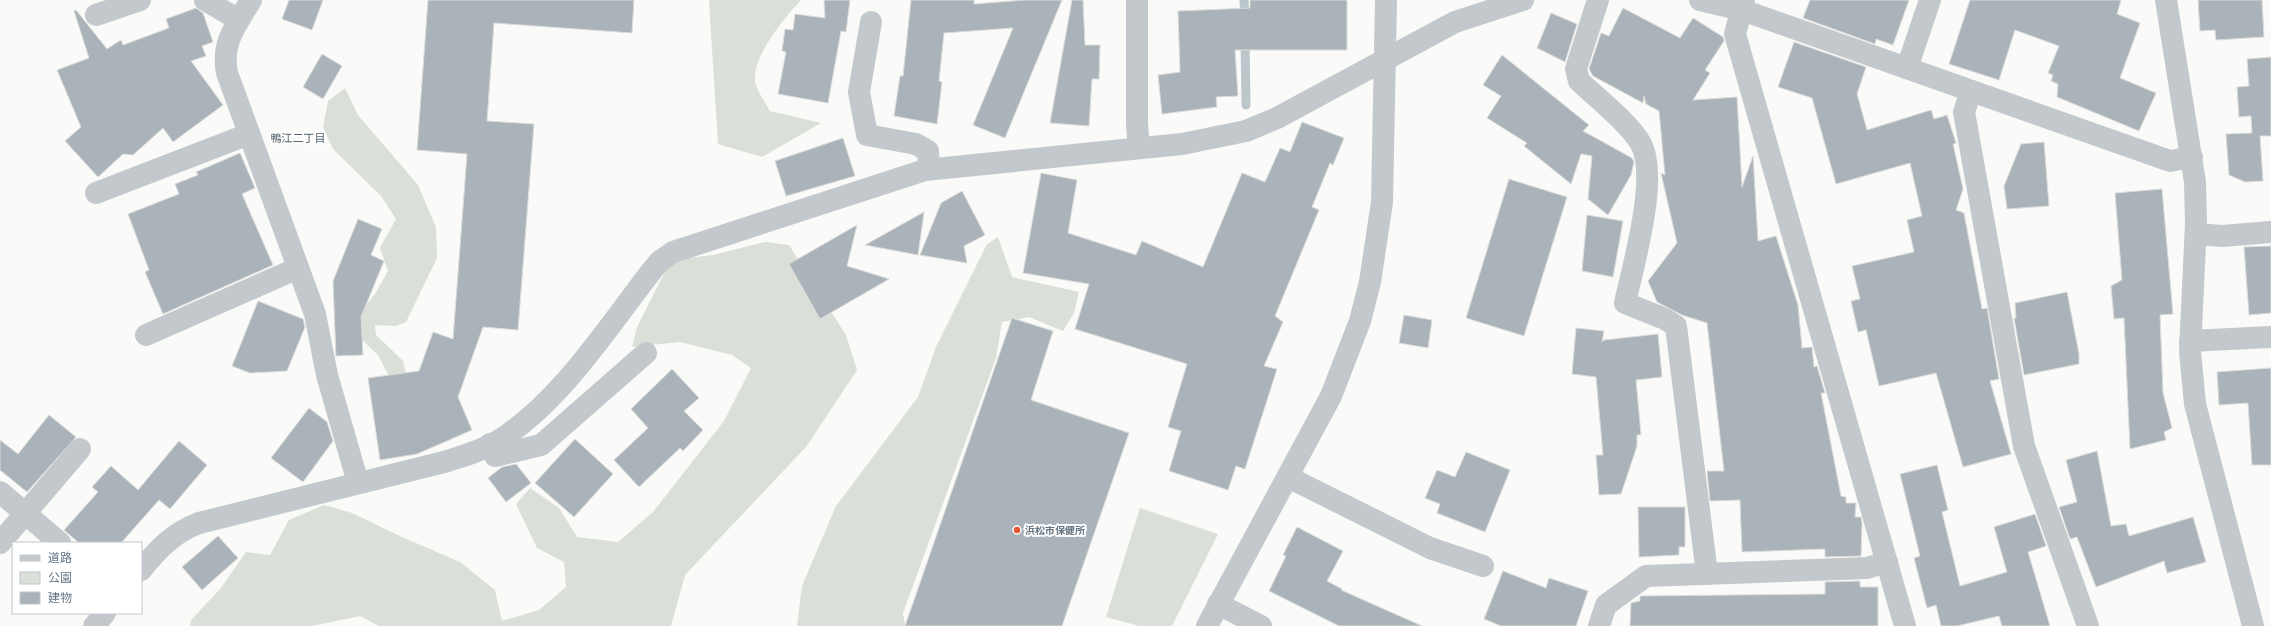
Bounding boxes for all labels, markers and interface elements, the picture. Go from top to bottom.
district label: 鴨江二丁目 [271,130,326,146]
place label: 浜松市保健所 [1025,523,1085,538]
marker: 浜松市保健所 [1012,525,1022,535]
legend [12,542,142,614]
text: 道路 [48,548,72,567]
text: 公園 [48,568,72,587]
text: 建物 [48,588,72,607]

